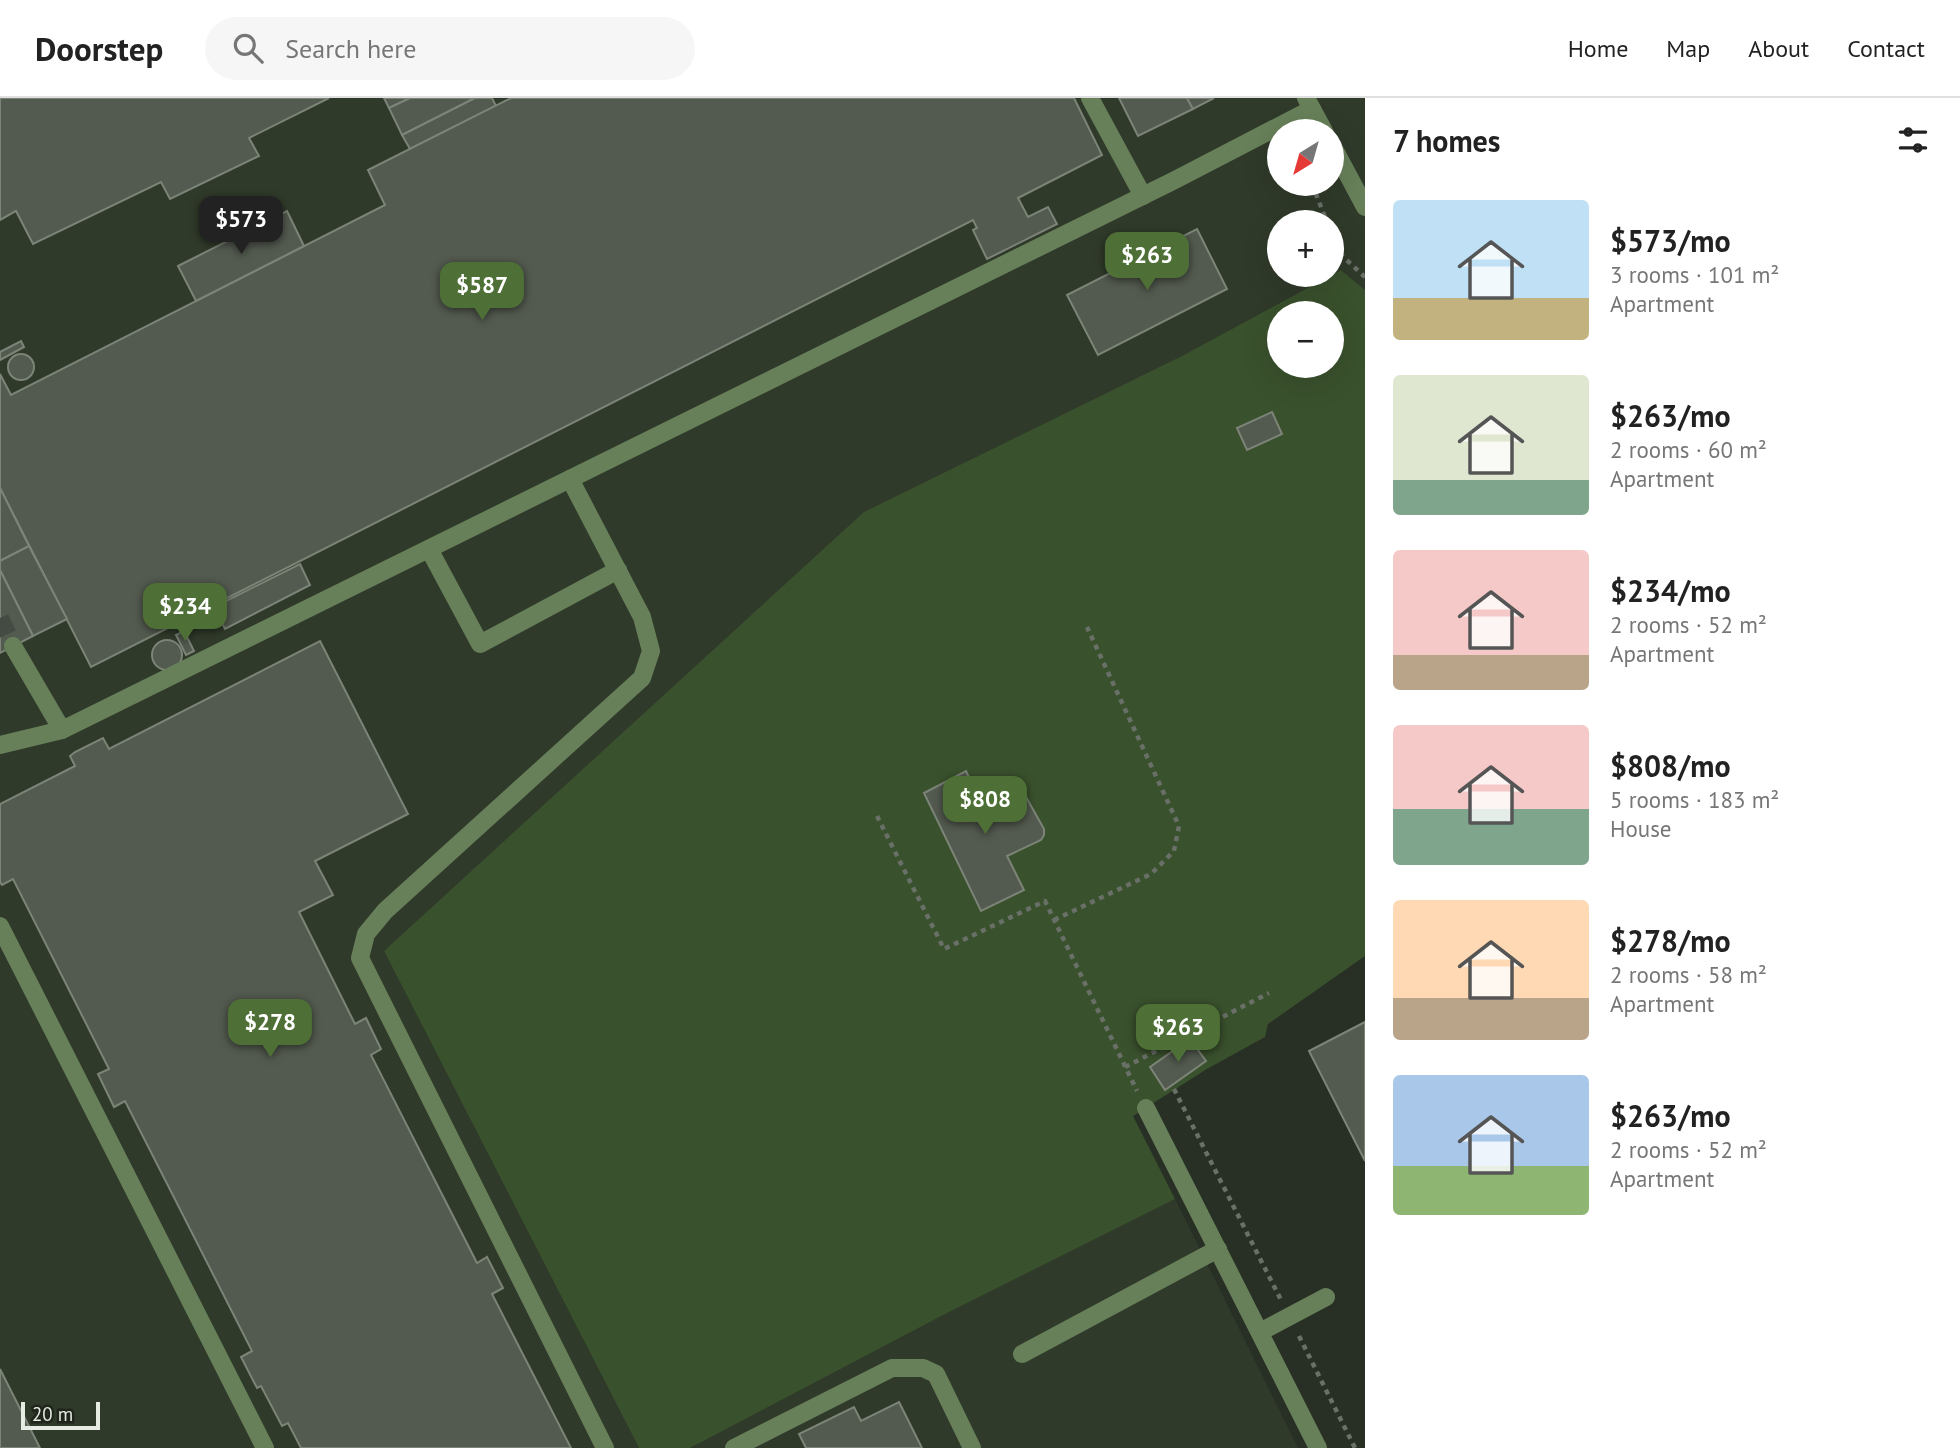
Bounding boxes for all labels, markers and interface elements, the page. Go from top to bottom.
search box [205,17,695,80]
text: Doorstep [35,27,163,70]
icon: search [229,29,267,67]
text: Search here [285,32,416,65]
text: Home [1568,33,1628,64]
text: Map [1666,33,1710,64]
text: About [1748,33,1809,64]
text: Contact [1847,33,1925,64]
north arrow [1267,119,1344,196]
map controls [1267,119,1344,378]
text: 7 homes [1393,121,1501,160]
icon: filters [1894,121,1932,159]
pin: $573 [200,197,282,256]
text: $573 [215,204,267,233]
button: + [1267,210,1344,287]
text: $573/mo [1610,221,1731,260]
icon: home [1449,228,1533,312]
pin: $263 [1106,232,1188,292]
text: $263 [1121,240,1173,269]
text: 3 rooms · 101 m² [1610,260,1779,289]
pin: $587 [441,262,523,322]
text: $587 [456,270,508,299]
text: Apartment [1610,289,1714,318]
button: − [1267,301,1344,378]
text: $263/mo [1610,396,1731,435]
icon: home [1449,403,1533,487]
text: 2 rooms · 60 m² [1610,435,1767,464]
text: Apartment [1610,464,1714,493]
text: $234/mo [1610,571,1731,610]
icon: home [1449,578,1533,662]
pin: $234 [144,584,226,643]
text: $234 [159,591,211,620]
text: 2 rooms · 52 m² [1610,610,1767,639]
text: Apartment [1610,639,1714,668]
text: $808/mo [1610,746,1731,785]
icon: home [1449,753,1533,837]
pin: $808 [944,776,1026,836]
text: $808 [959,784,1011,813]
text: 5 rooms · 183 m² [1610,785,1779,814]
text: House [1610,814,1672,843]
text: $278/mo [1610,921,1731,960]
icon: home [1449,928,1533,1012]
text: 2 rooms · 58 m² [1610,960,1767,989]
text: Apartment [1610,989,1714,1018]
pin: $278 [229,1000,311,1059]
pin: $263 [1137,1004,1219,1064]
text: $278 [244,1007,296,1036]
text: $263 [1152,1012,1204,1041]
text: $263/mo [1610,1096,1731,1135]
icon: home [1449,1103,1533,1187]
text: 2 rooms · 52 m² [1610,1135,1767,1164]
text: Apartment [1610,1164,1714,1193]
scale bar [21,1399,100,1431]
text: 20 m [32,1402,73,1426]

